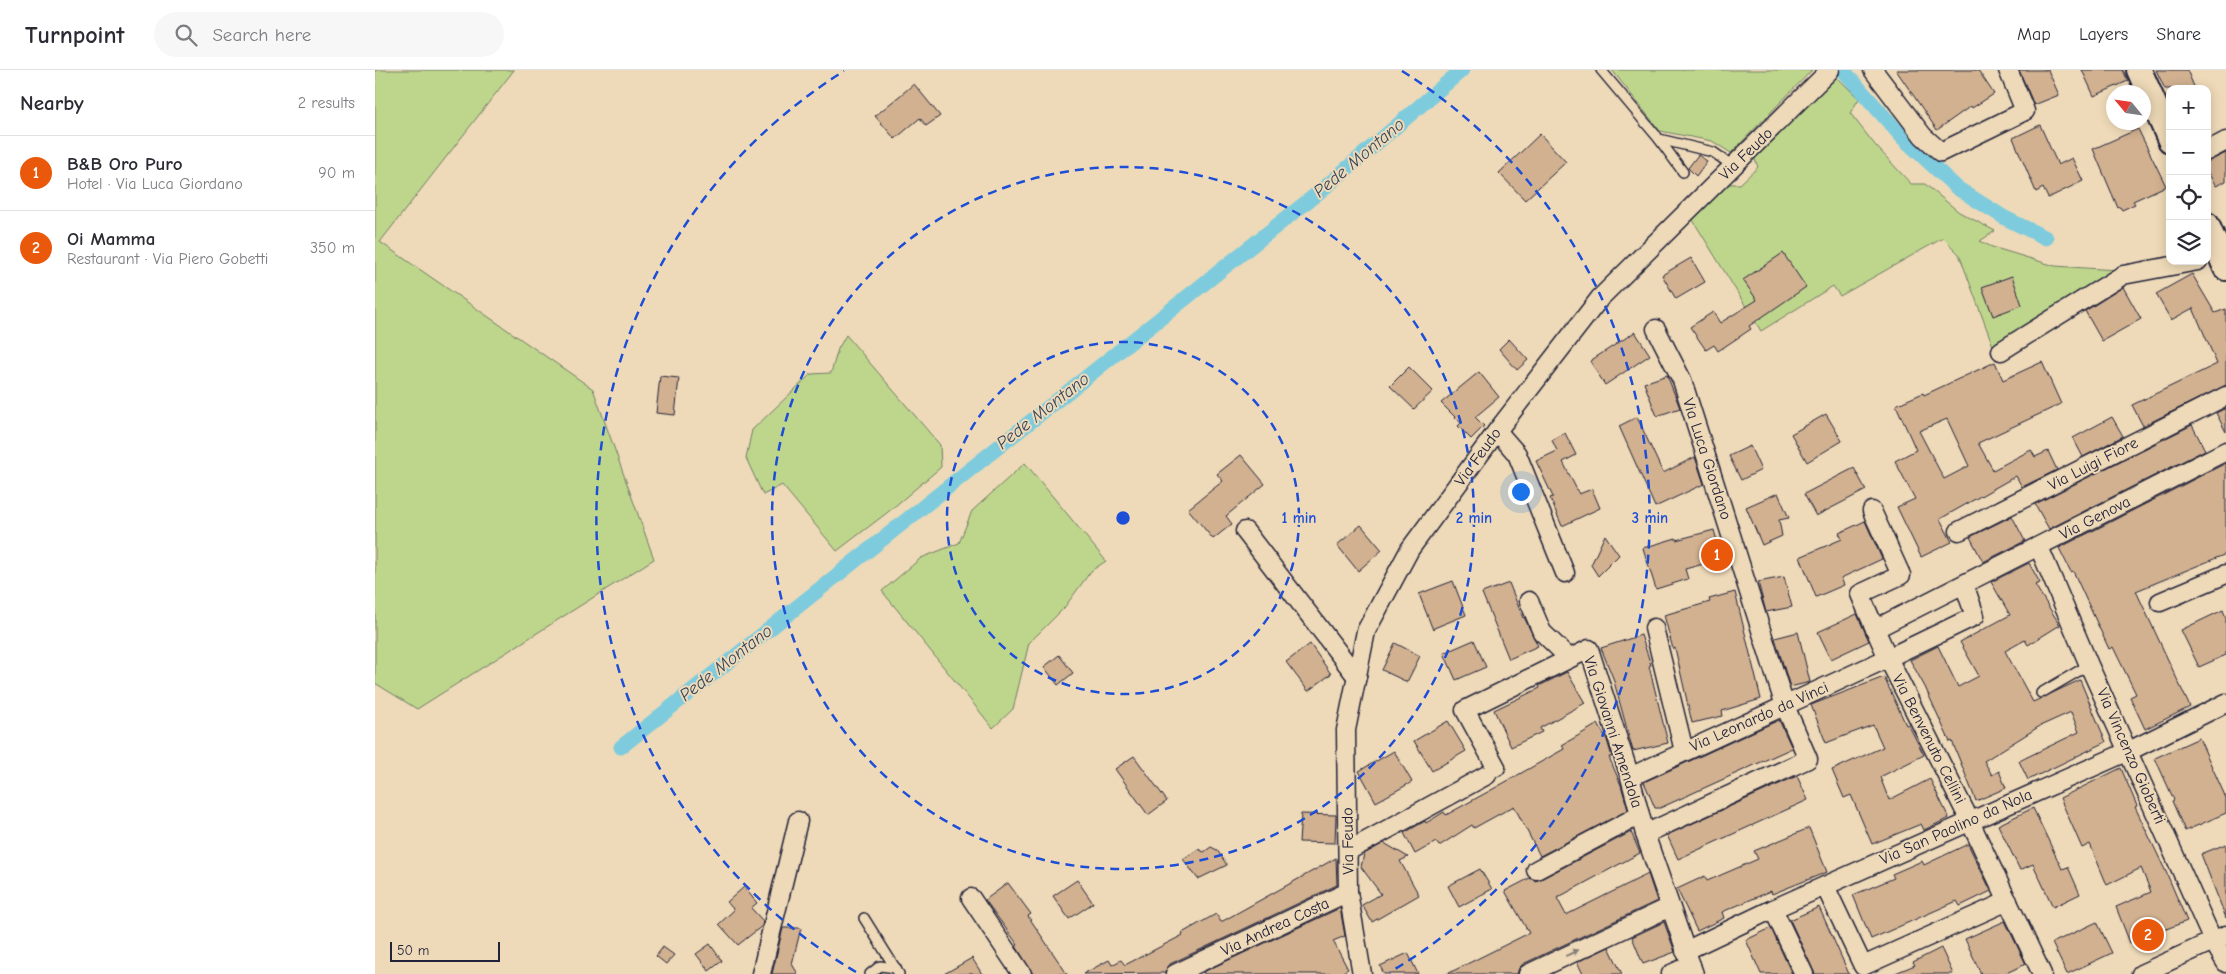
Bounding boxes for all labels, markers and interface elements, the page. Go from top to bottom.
search box [154,12,504,57]
text: Turnpoint [25,21,124,49]
icon: search [172,21,200,49]
text: Search here [212,24,311,46]
text: Map [2017,24,2051,45]
text: Layers [2079,24,2128,45]
text: Share [2156,24,2201,45]
north arrow [2106,85,2151,130]
map controls [2166,85,2211,265]
button: + [2166,85,2211,130]
text: Nearby [20,91,84,115]
text: 2 results [298,94,355,112]
water label: Pede Montano [1309,114,1409,202]
street label: Via Feudo [1716,124,1776,184]
button: − [2166,130,2211,175]
text: B&B Oro Puro [67,153,183,175]
text: 1 [33,164,39,182]
text: 90 m [318,164,355,182]
text: Hotel · Via Luca Giordano [67,175,243,193]
button: locate [2166,175,2211,220]
button: layers [2166,220,2211,265]
text: Oi Mamma [67,228,155,250]
text: 2 [32,239,40,257]
text: 350 m [310,239,355,257]
text: Restaurant · Via Piero Gobetti [67,250,268,268]
water label: Pede Montano [992,368,1094,454]
street label: Via Luca Giordano [1679,396,1735,522]
street label: Via Feudo [1451,425,1505,489]
street label: Via Luigi Fiore [2045,434,2141,494]
your location [1508,479,1534,505]
street label: Via Genova [2057,492,2133,544]
centre of rings [1114,509,1132,527]
text: 1 min [1282,509,1316,527]
text: 2 min [1456,509,1492,527]
text: 3 min [1632,509,1668,527]
pin: 1 [1701,536,1733,574]
water label: Pede Montano [675,620,777,706]
street label: Via Giovanni Amendola [1580,654,1646,810]
street label: Via Benvenuto Cellini [1889,671,1969,807]
street label: Via Leonardo da Vinci [1687,678,1831,756]
street label: Via Vincenzo Gioberti [2093,685,2169,827]
street label: Via San Paolino da Nola [1877,785,2035,869]
street label: Via Feudo [1338,807,1358,875]
street label: Via Andrea Costa [1218,894,1332,960]
pin: 2 [2132,916,2164,954]
scale bar [390,939,500,962]
text: 50 m [397,942,429,959]
one-way arrow [1565,949,1579,957]

